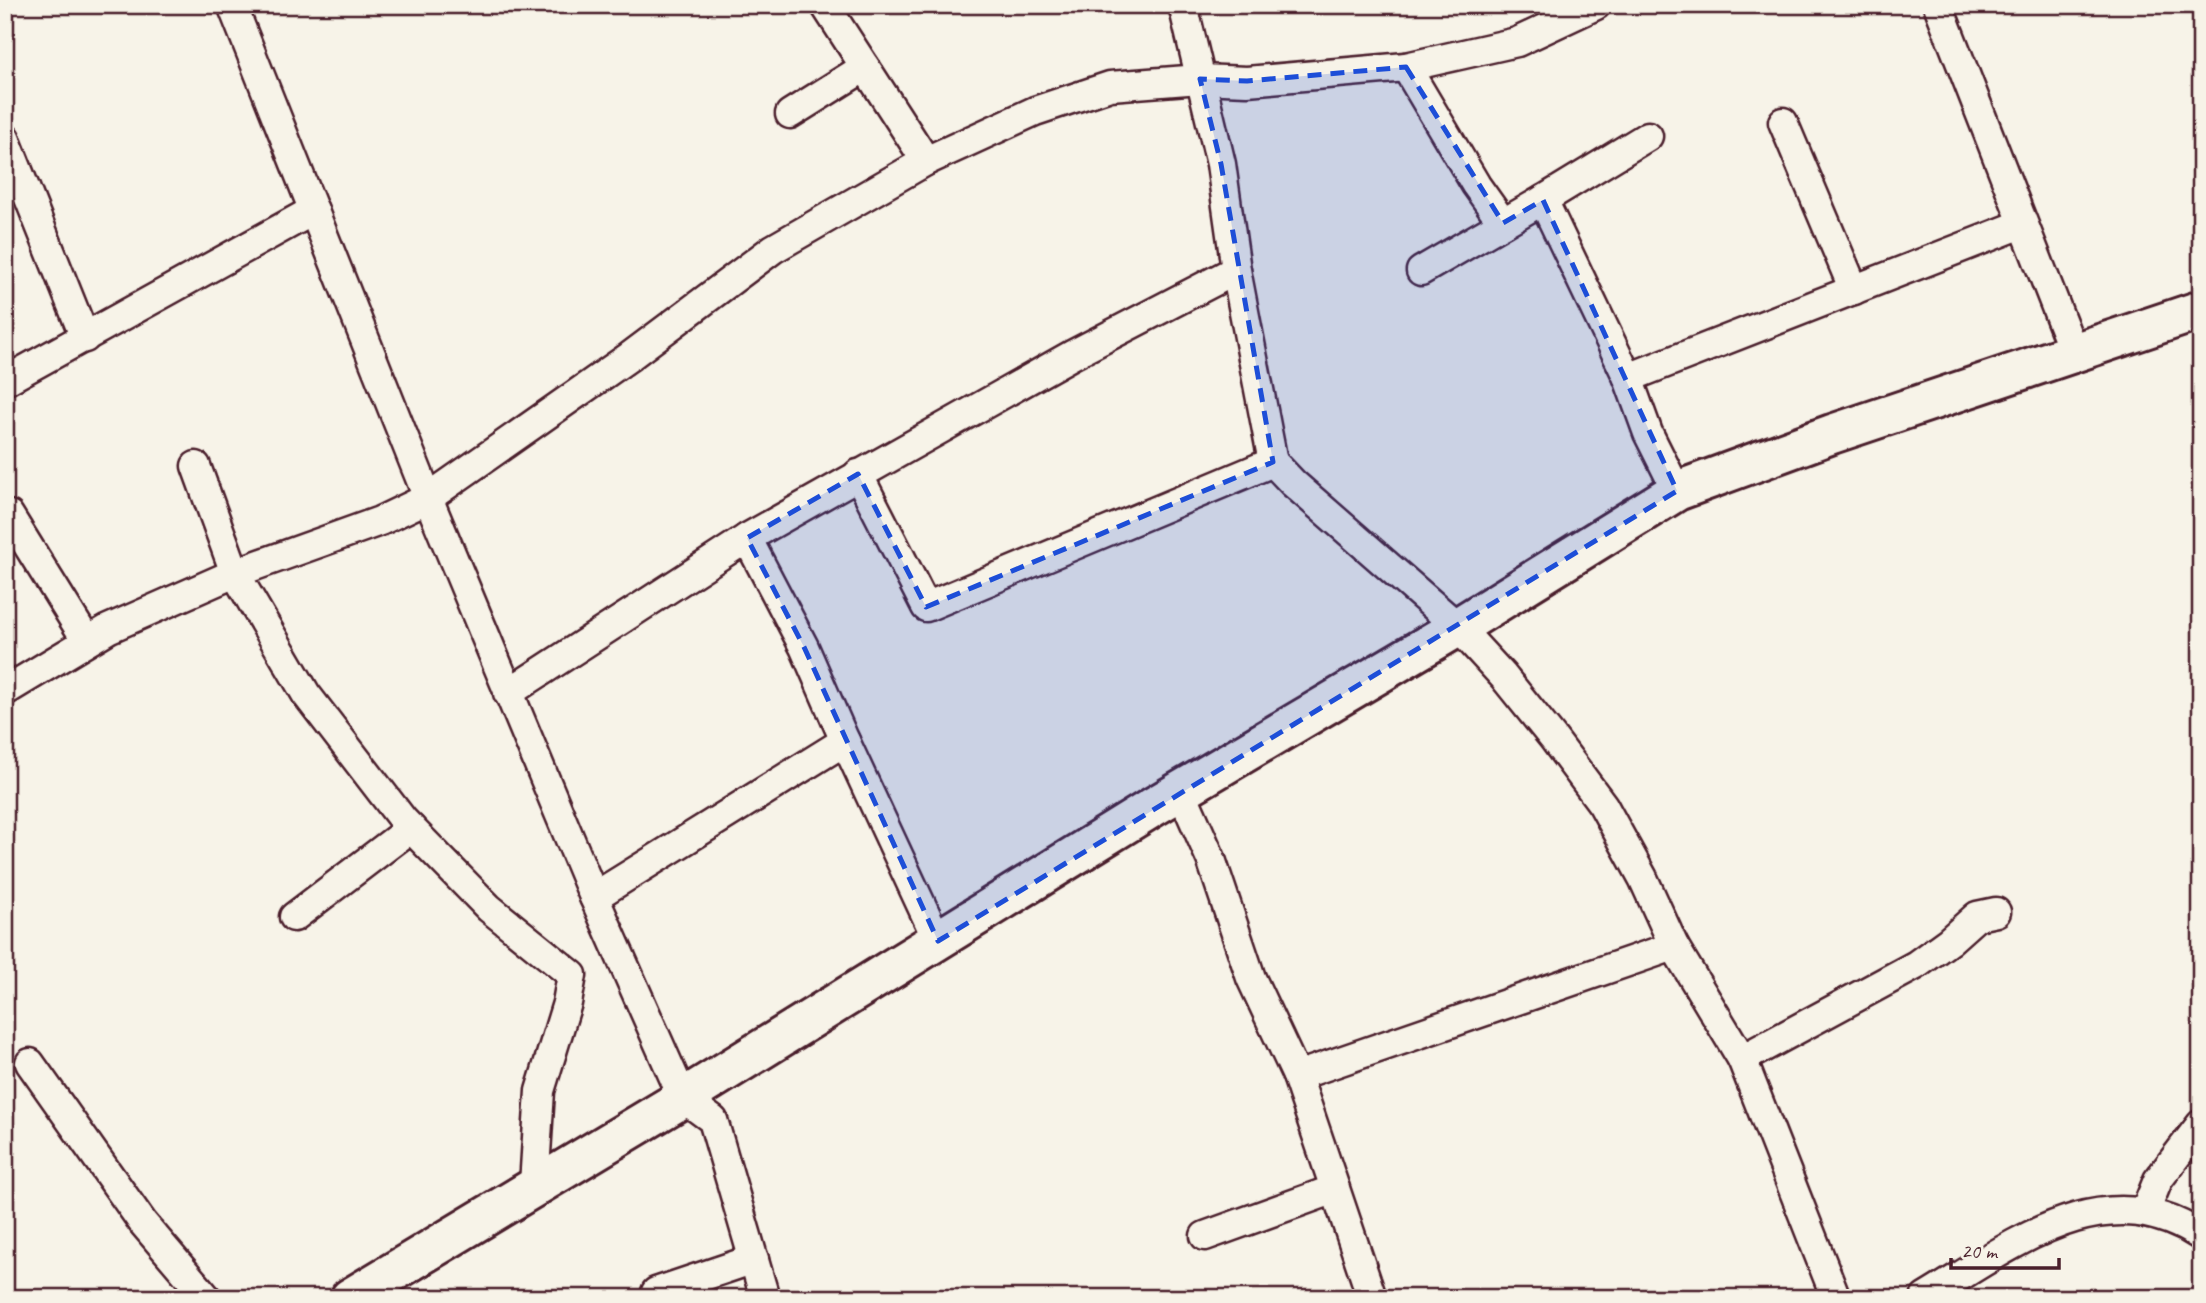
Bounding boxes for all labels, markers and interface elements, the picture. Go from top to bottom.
scale bar [1951,1226,2059,1270]
text: 20 m [1961,1238,1999,1264]

